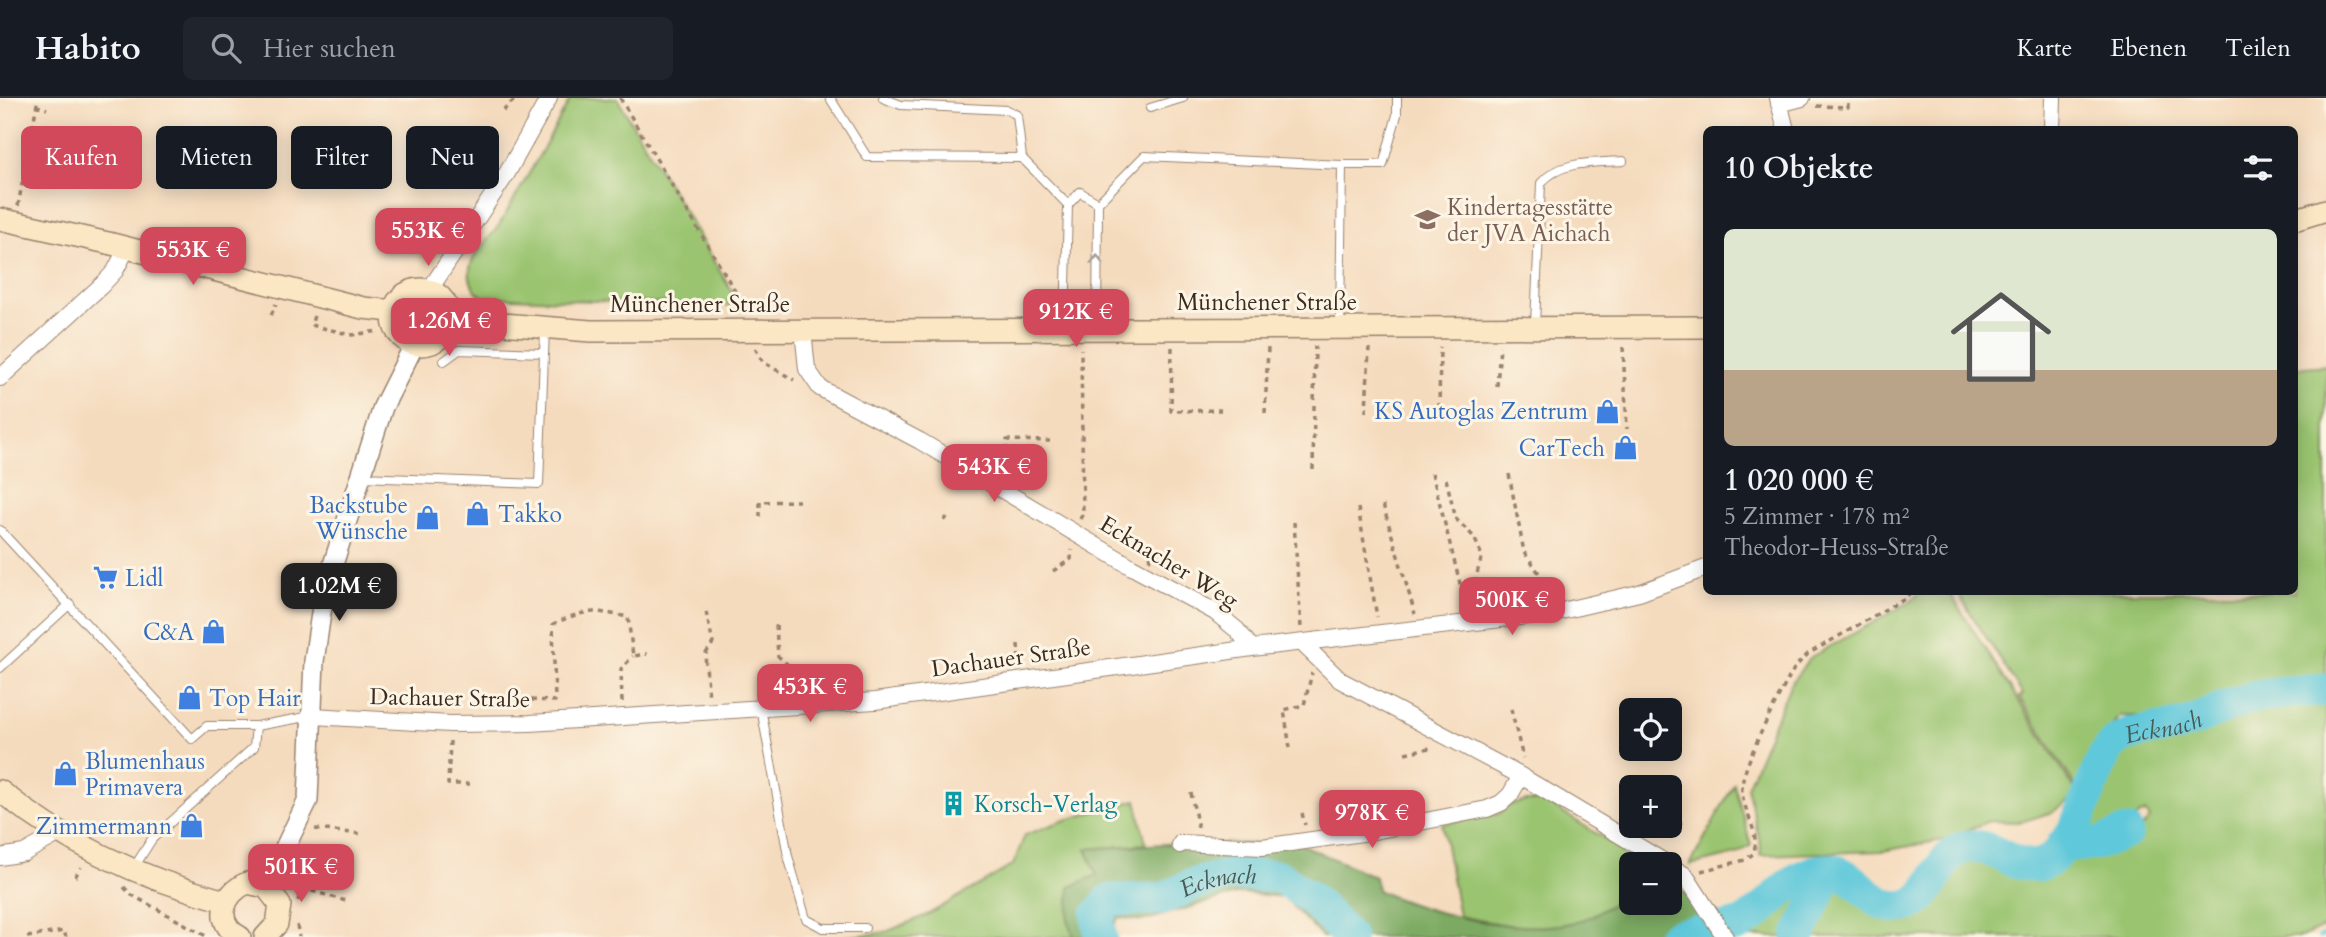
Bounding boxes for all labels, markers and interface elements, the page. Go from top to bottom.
search box [183,17,673,80]
text: Habito [35,26,141,71]
icon: search [207,29,245,67]
text: Hier suchen [263,31,396,66]
text: Karte [2017,32,2072,65]
text: Ebenen [2110,32,2187,65]
text: Teilen [2225,32,2291,65]
chip: Kaufen [21,126,142,189]
chip: Mieten [156,126,277,189]
chip: Filter [291,126,392,189]
chip: Neu [406,126,499,189]
text: 10 Objekte [1724,148,1874,189]
icon: filters [2239,149,2277,187]
place label: Kindertagesstätte der JVA Aichach [1447,192,1613,249]
school or university icon: Kindertagesstätte der JVA Aichach [1413,206,1441,234]
pin: 553K € [371,208,485,268]
text: 553K € [391,215,465,246]
pin: 553K € [136,228,250,287]
text: 553K € [156,234,230,265]
one-way arrow [1089,254,1105,264]
icon: home [1938,274,2064,400]
street label: Münchener Straße [1177,287,1357,318]
street label: Münchener Straße [610,289,790,320]
pin: 912K € [1019,289,1133,349]
text: 912K € [1039,296,1113,327]
pin: 1.26M € [384,299,514,358]
text: 1.26M € [407,305,491,336]
place label: KS Autoglas Zentrum [1374,396,1589,427]
shop icon: KS Autoglas Zentrum [1594,397,1622,425]
place label: CarTech [1519,433,1605,464]
shop icon: CarTech [1611,434,1639,462]
pin: 543K € [937,444,1051,504]
text: 543K € [957,451,1031,482]
text: 1 020 000 € [1724,460,1874,501]
place label: Backstube Wünsche [309,490,408,547]
place label: Takko [498,499,562,530]
shop icon: Takko [464,500,492,528]
text: 5 Zimmer · 178 m² [1724,501,1909,532]
shop icon: Backstube Wünsche [414,504,442,532]
street label: Ecknacher Weg [1094,508,1244,616]
text: Theodor-Heuss-Straße [1724,532,1949,563]
place label: Lidl [125,563,164,594]
supermarket icon: Lidl [91,564,119,592]
pin: 1.02M € [274,564,404,623]
text: 1.02M € [297,570,381,601]
pin: 500K € [1455,578,1569,637]
text: 500K € [1475,584,1549,615]
place label: C&A [143,617,195,648]
shop icon: C&A [200,618,228,646]
street label: Dachauer Straße [929,631,1093,685]
pin: 453K € [753,664,867,724]
text: 453K € [773,671,847,702]
street label: Dachauer Straße [369,681,531,715]
place label: Top Hair [209,683,301,714]
shop icon: Top Hair [175,684,203,712]
map controls [1619,698,1682,915]
button: locate [1619,698,1682,761]
water label: Ecknach [2121,703,2207,752]
place label: Blumenhaus Primavera [85,746,205,803]
shop icon: Blumenhaus Primavera [51,760,79,788]
button: + [1619,775,1682,838]
place label: Korsch-Verlag [974,789,1118,820]
building icon: Korsch-Verlag [940,790,968,818]
pin: 978K € [1315,790,1429,850]
text: 978K € [1335,797,1409,828]
place label: Zimmermann [36,811,172,842]
shop icon: Zimmermann [178,812,206,840]
pin: 501K € [244,844,358,904]
text: 501K € [264,851,338,882]
button: − [1619,852,1682,915]
water label: Ecknach [1174,858,1257,905]

